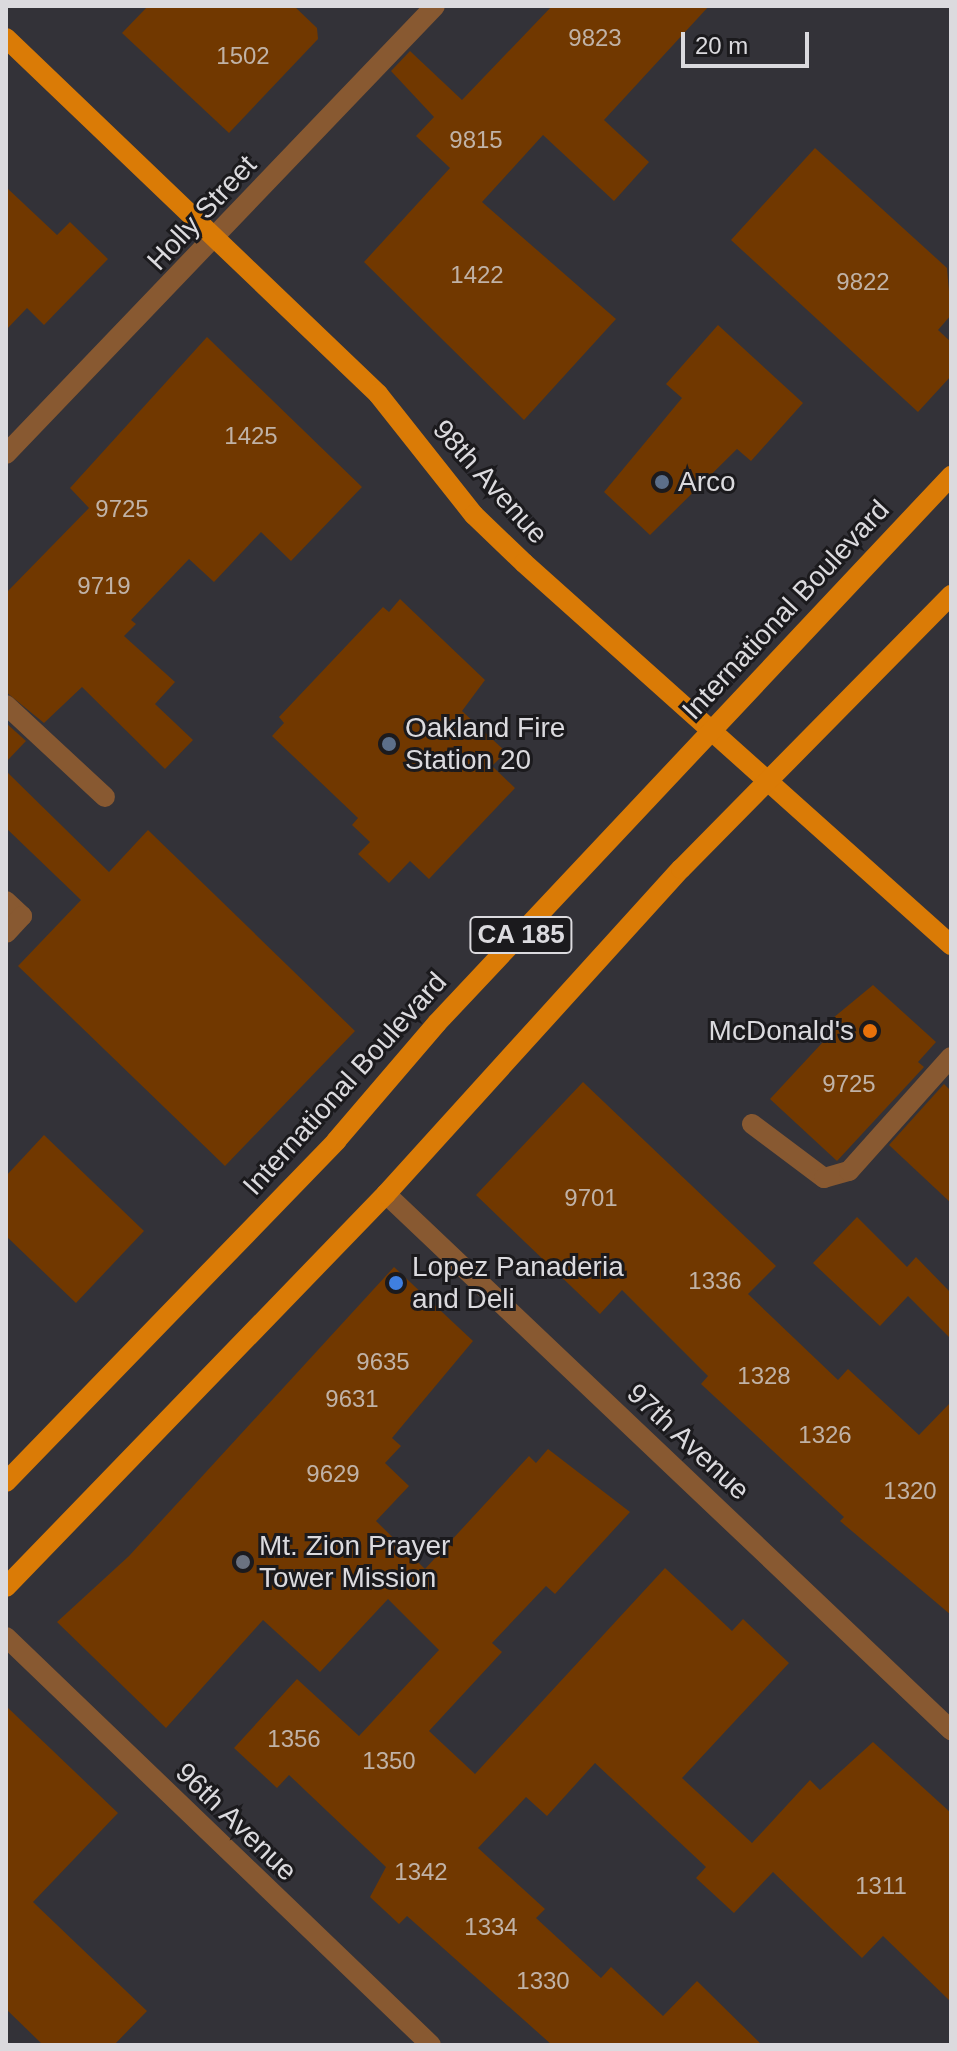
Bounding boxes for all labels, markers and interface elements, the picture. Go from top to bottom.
scale bar [685,16,813,66]
house number: 9823 [568,24,622,52]
text: 20 m [695,32,748,59]
house number: 1502 [216,42,270,70]
house number: 9815 [449,126,503,154]
street label: Holly Street [140,149,264,277]
house number: 1422 [450,261,504,289]
house number: 9822 [836,268,890,296]
street label: 98th Avenue [425,413,555,551]
house number: 1425 [224,422,278,450]
place label: Arco [678,465,736,499]
marker: Arco [653,473,671,491]
street label: International Boulevard [676,493,896,727]
house number: 9725 [95,495,149,523]
house number: 9719 [77,572,131,600]
place label: Oakland Fire Station 20 [405,711,565,777]
marker: Oakland Fire Station 20 [380,735,398,753]
road number: CA 185 [467,913,575,957]
street label: International Boulevard [236,966,454,1202]
place label: McDonald's [709,1014,854,1048]
marker: McDonald's [861,1022,879,1040]
house number: 9725 [822,1070,876,1098]
house number: 9701 [564,1184,618,1212]
place label: Lopez Panaderia and Deli [412,1250,624,1316]
house number: 1336 [688,1267,742,1295]
marker: Lopez Panaderia and Deli [387,1274,405,1292]
house number: 9635 [356,1348,410,1376]
house number: 1328 [737,1362,791,1390]
street label: 97th Avenue [619,1376,757,1508]
house number: 9631 [325,1385,379,1413]
house number: 1326 [798,1421,852,1449]
house number: 9629 [306,1460,360,1488]
house number: 1320 [883,1477,937,1505]
place label: Mt. Zion Prayer Tower Mission [259,1529,450,1595]
marker: Mt. Zion Prayer Tower Mission [234,1553,252,1571]
house number: 1356 [267,1725,321,1753]
house number: 1350 [362,1747,416,1775]
street label: 96th Avenue [168,1755,304,1889]
house number: 1342 [394,1858,448,1886]
house number: 1311 [855,1872,907,1900]
house number: 1334 [464,1913,518,1941]
house number: 1330 [516,1967,570,1995]

